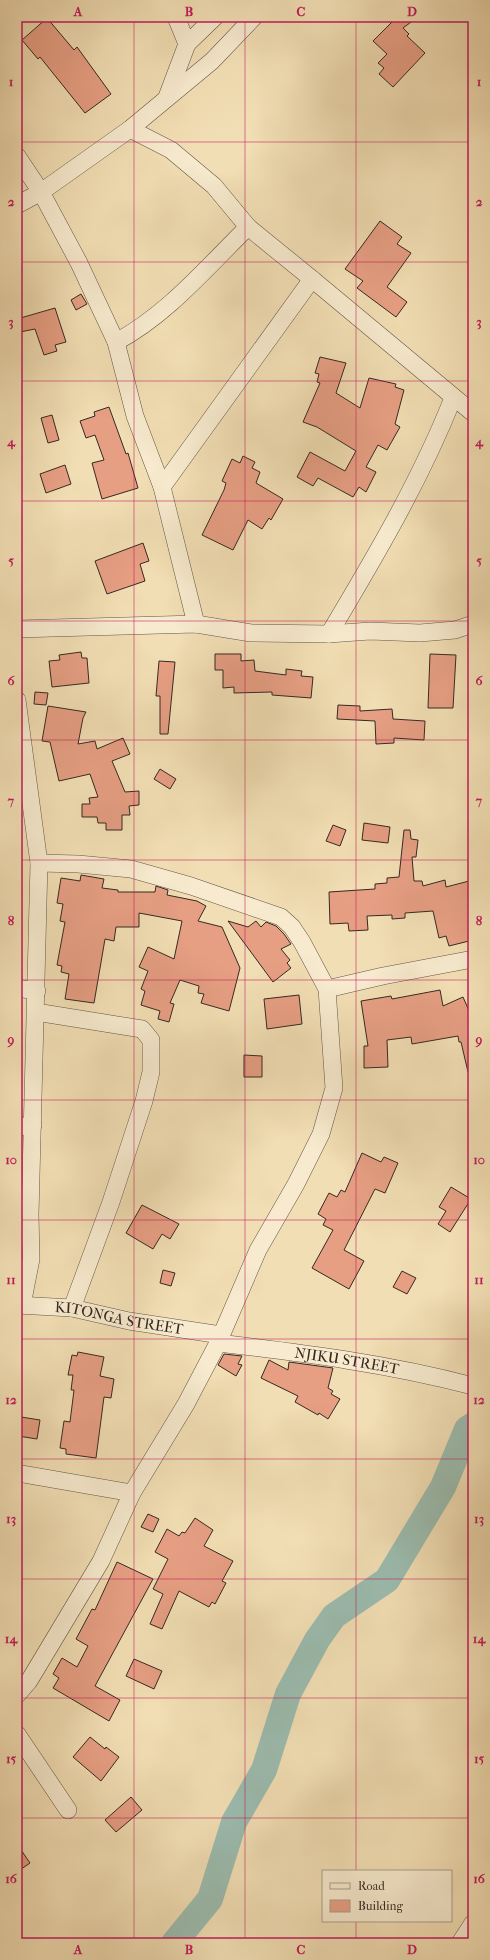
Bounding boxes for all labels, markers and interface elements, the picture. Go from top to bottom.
text: A [73,4,83,19]
text: B [185,4,194,19]
text: C [297,4,306,19]
text: D [407,4,417,19]
text: 1 [9,74,14,89]
text: 1 [477,74,482,89]
text: 2 [8,194,15,209]
text: 2 [476,194,483,209]
text: 3 [8,314,14,330]
text: 3 [476,314,482,330]
text: 4 [6,434,16,450]
text: 4 [474,434,484,450]
text: 5 [8,553,14,568]
text: 5 [476,553,482,568]
text: 6 [7,673,15,688]
text: 6 [475,673,483,688]
text: 7 [7,793,15,808]
text: 7 [475,793,483,808]
text: 8 [8,913,15,928]
text: 8 [476,913,483,928]
text: 9 [7,1032,15,1048]
text: 9 [475,1032,483,1048]
text: 10 [5,1152,17,1167]
text: 10 [473,1152,485,1167]
text: 11 [6,1272,16,1287]
text: 11 [474,1272,484,1287]
street label: KITONGA STREET [54,1298,185,1338]
street label: NJIKU STREET [293,1344,401,1378]
text: 12 [5,1392,17,1407]
text: 12 [473,1392,485,1407]
text: 13 [6,1511,16,1527]
text: 13 [474,1511,484,1527]
text: 14 [5,1631,18,1647]
text: 14 [473,1631,486,1647]
text: 15 [6,1751,16,1766]
text: 15 [474,1751,484,1766]
legend [322,1870,452,1922]
text: 16 [5,1871,18,1886]
text: 16 [473,1871,486,1886]
text: Road [358,1879,385,1893]
text: Building [358,1899,403,1913]
text: A [73,1942,83,1957]
text: B [185,1942,194,1957]
text: C [297,1942,306,1957]
text: D [407,1942,417,1957]

